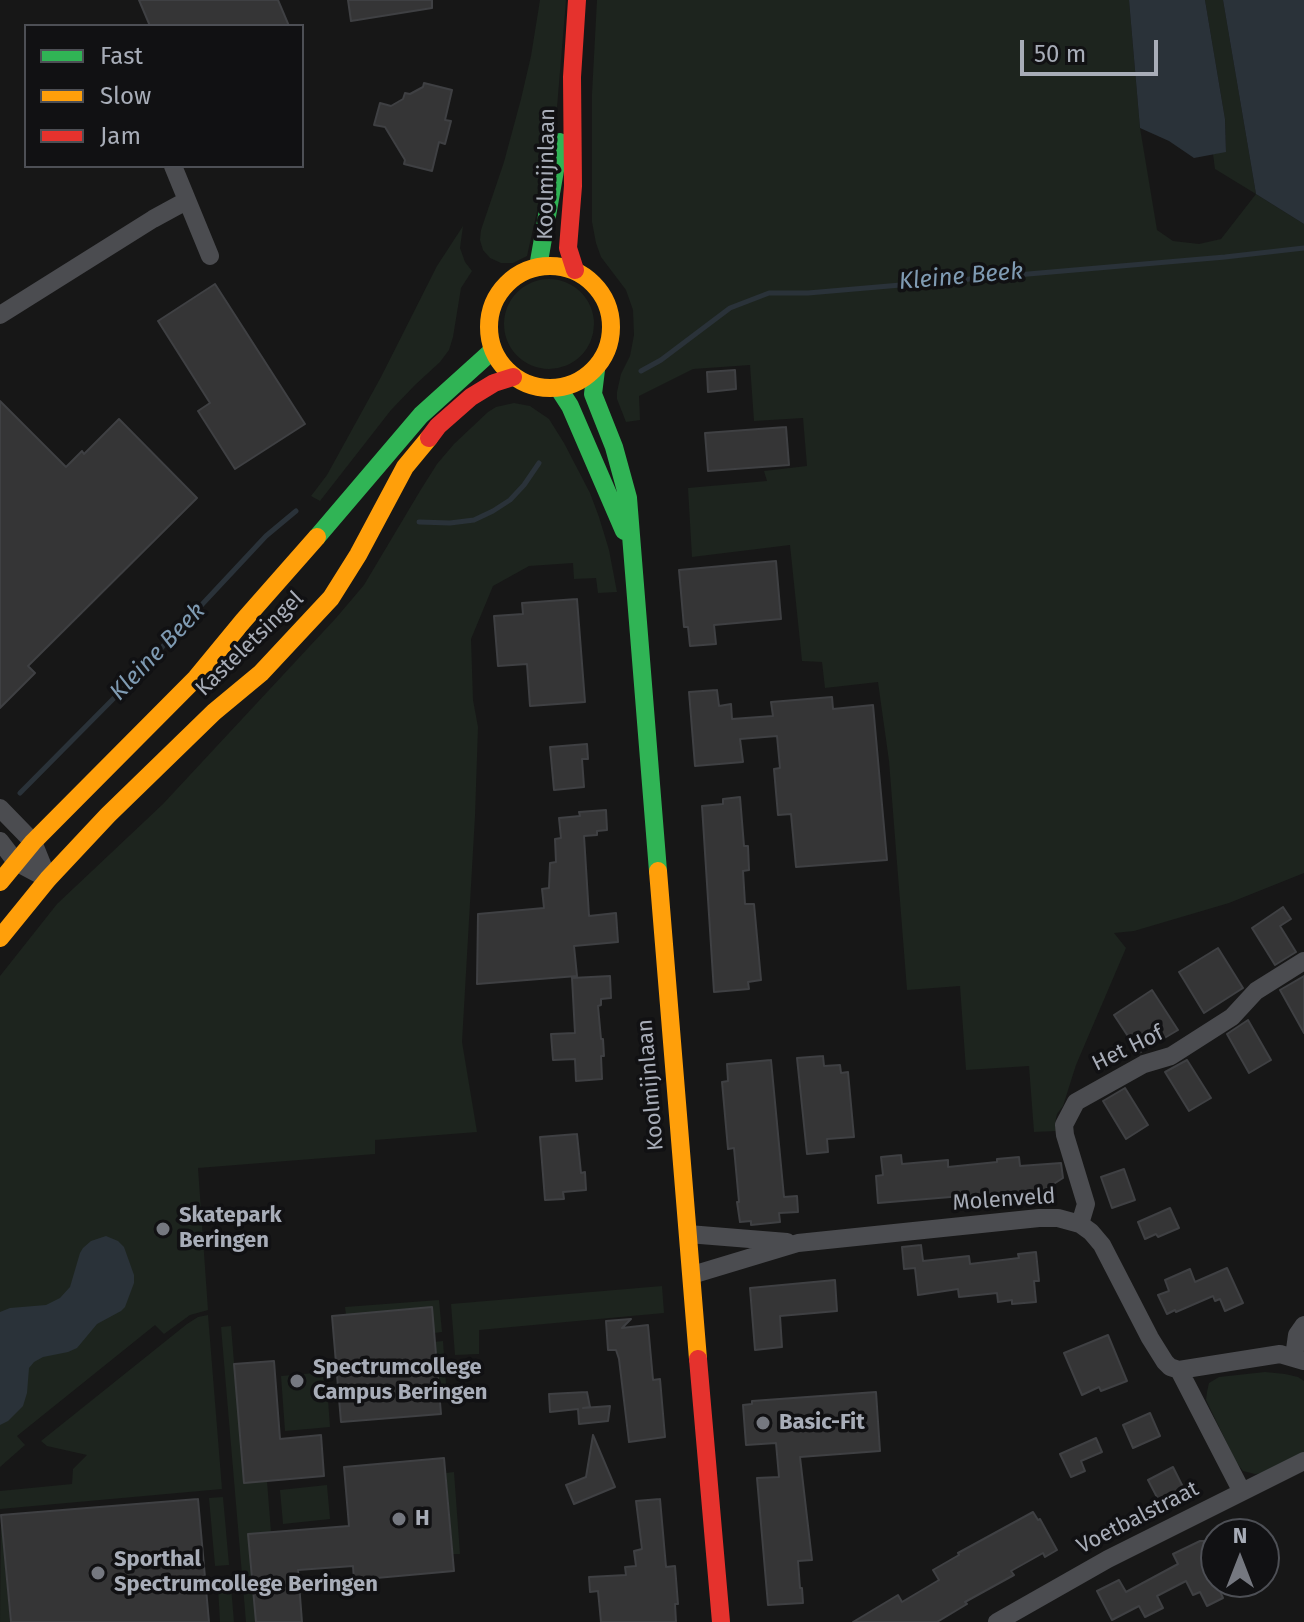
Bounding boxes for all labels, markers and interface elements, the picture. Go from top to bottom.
legend [24,24,304,168]
scale bar [1024,24,1162,74]
text: 50 m [1034,40,1086,68]
text: Fast [100,42,143,70]
text: Slow [100,82,151,110]
street label: Koolmijnlaan [533,108,561,240]
text: Jam [100,122,141,150]
water label: Kleine Beek [898,257,1024,297]
street label: Kasteletsingel [191,586,309,702]
water label: Kleine Beek [104,597,212,707]
street label: Koolmijnlaan [632,1018,670,1152]
street label: Het Hof [1088,1020,1168,1078]
street label: Molenveld [952,1183,1056,1217]
place label: Skatepark Beringen [179,1203,282,1254]
marker: Skatepark Beringen [154,1220,172,1238]
place label: Spectrumcollege Campus Beringen [313,1355,488,1406]
marker: Spectrumcollege Campus Beringen [288,1372,306,1390]
place label: Basic-Fit [779,1410,865,1436]
marker: Basic-Fit [754,1414,772,1432]
street label: Voetbalstraat [1073,1476,1203,1560]
place label: H [415,1506,430,1532]
marker: H [390,1510,408,1528]
north arrow [1200,1518,1280,1598]
text: N [1233,1522,1247,1549]
place label: Sporthal Spectrumcollege Beringen [114,1547,378,1598]
marker: Sporthal Spectrumcollege Beringen [89,1564,107,1582]

